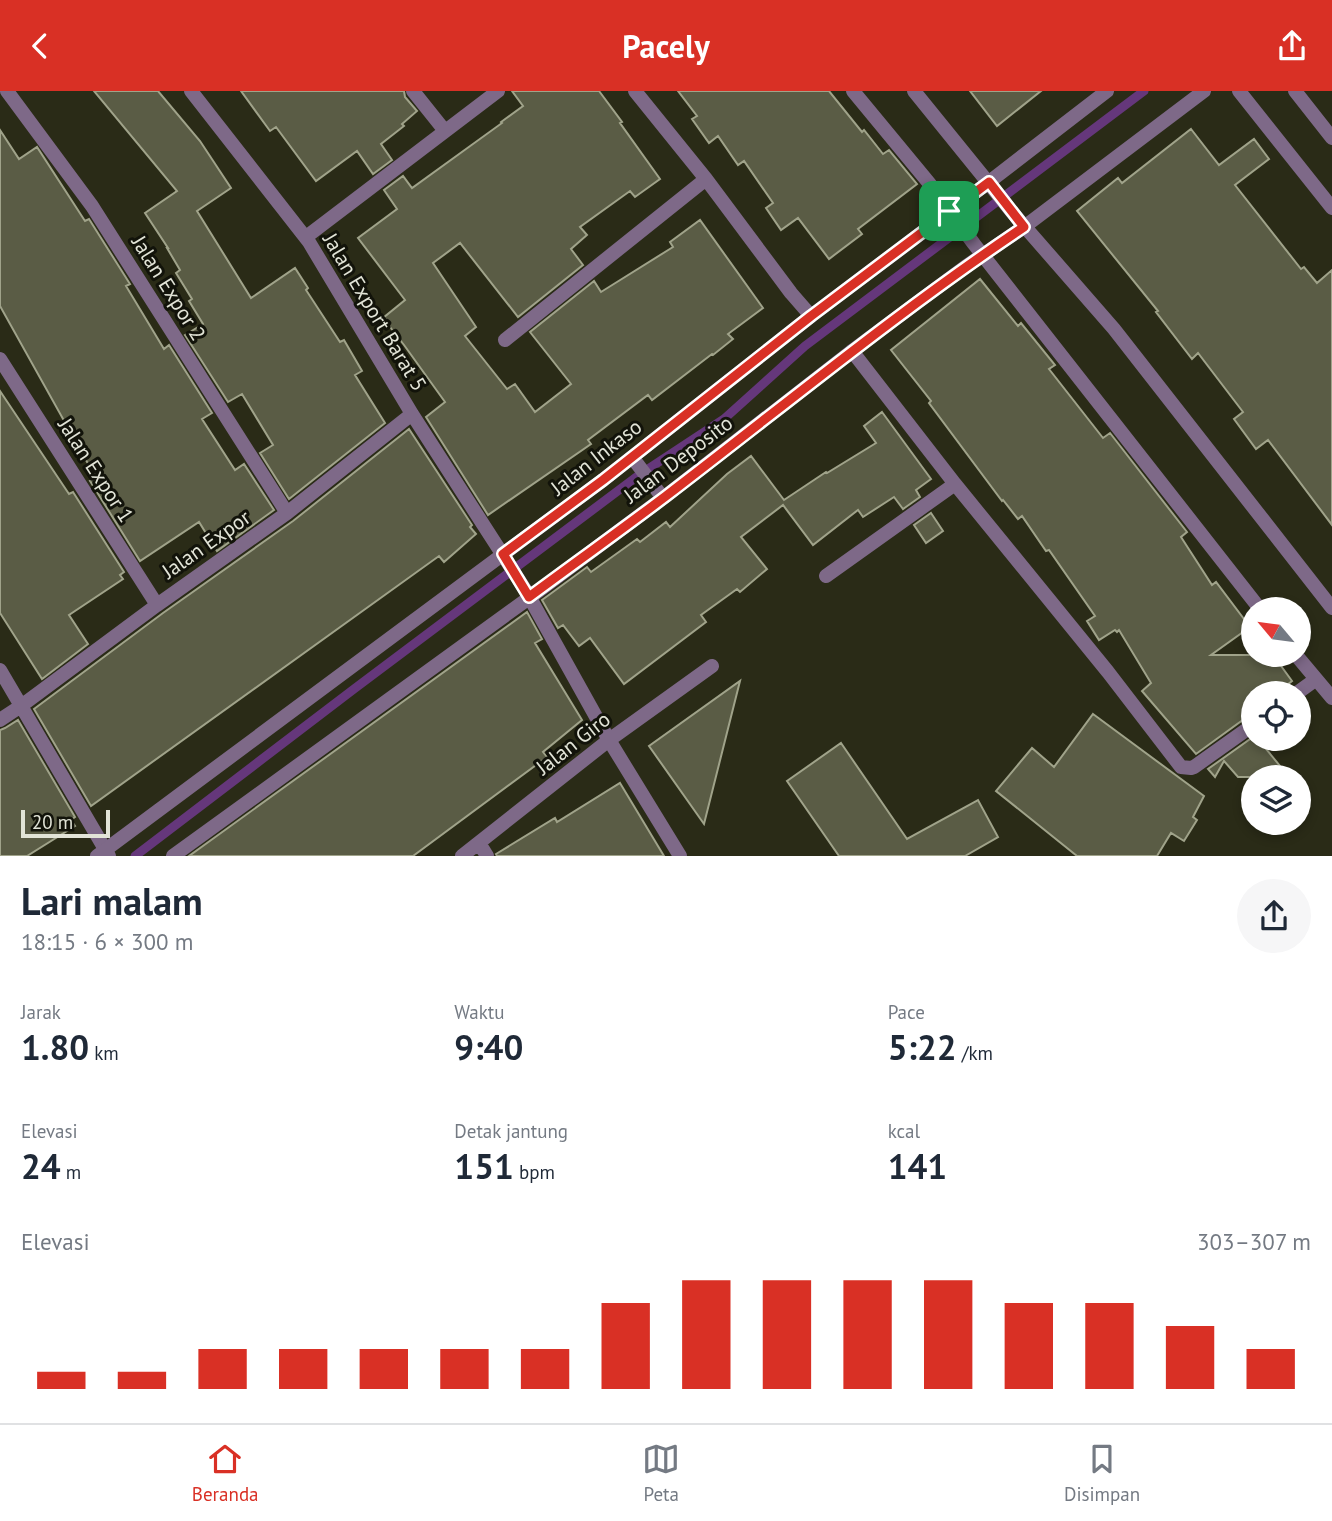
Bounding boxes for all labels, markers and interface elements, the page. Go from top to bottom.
text: Pacely [622,25,710,67]
icon: back [21,27,59,65]
icon: share [1273,27,1311,65]
pin [919,181,979,241]
icon: arrive [930,192,968,230]
street label: Jalan Export Barat 5 [317,227,433,396]
street label: Jalan Expor 2 [125,230,212,346]
street label: Jalan Deposito [617,409,738,509]
street label: Jalan Expor 1 [52,412,140,527]
street label: Jalan Inkaso [544,413,647,502]
street label: Jalan Expor [156,504,256,585]
north arrow [1241,597,1311,667]
map controls [1241,597,1311,835]
button: locate [1241,681,1311,751]
street label: Jalan Giro [530,706,616,781]
button: layers [1241,765,1311,835]
scale bar [21,807,110,839]
text: 20 m [32,810,73,834]
text: Lari malam [21,876,203,925]
button: share [1237,879,1311,953]
text: 18:15 · 6 × 300 m [21,927,193,956]
text: Jarak [21,1000,61,1024]
text: Waktu [454,1000,505,1024]
text: Pace [888,1000,925,1024]
text: 1.80 [21,1024,89,1070]
text: 9:40 [454,1024,523,1070]
text: 5:22 [888,1024,957,1070]
text: km [89,1041,119,1065]
text: /km [957,1041,993,1065]
text: Elevasi [21,1119,78,1143]
text: Detak jantung [454,1119,568,1143]
text: kcal [888,1119,920,1143]
text: 24 [21,1143,61,1189]
text: 151 [454,1143,514,1189]
text: 141 [888,1143,947,1189]
text: m [61,1160,81,1184]
text: bpm [514,1160,555,1184]
text: Elevasi [21,1227,90,1256]
text: 303–307 m [1197,1227,1311,1256]
tab: Beranda [192,1440,259,1506]
tab: Peta [642,1440,680,1506]
tab: Disimpan [1064,1440,1140,1506]

